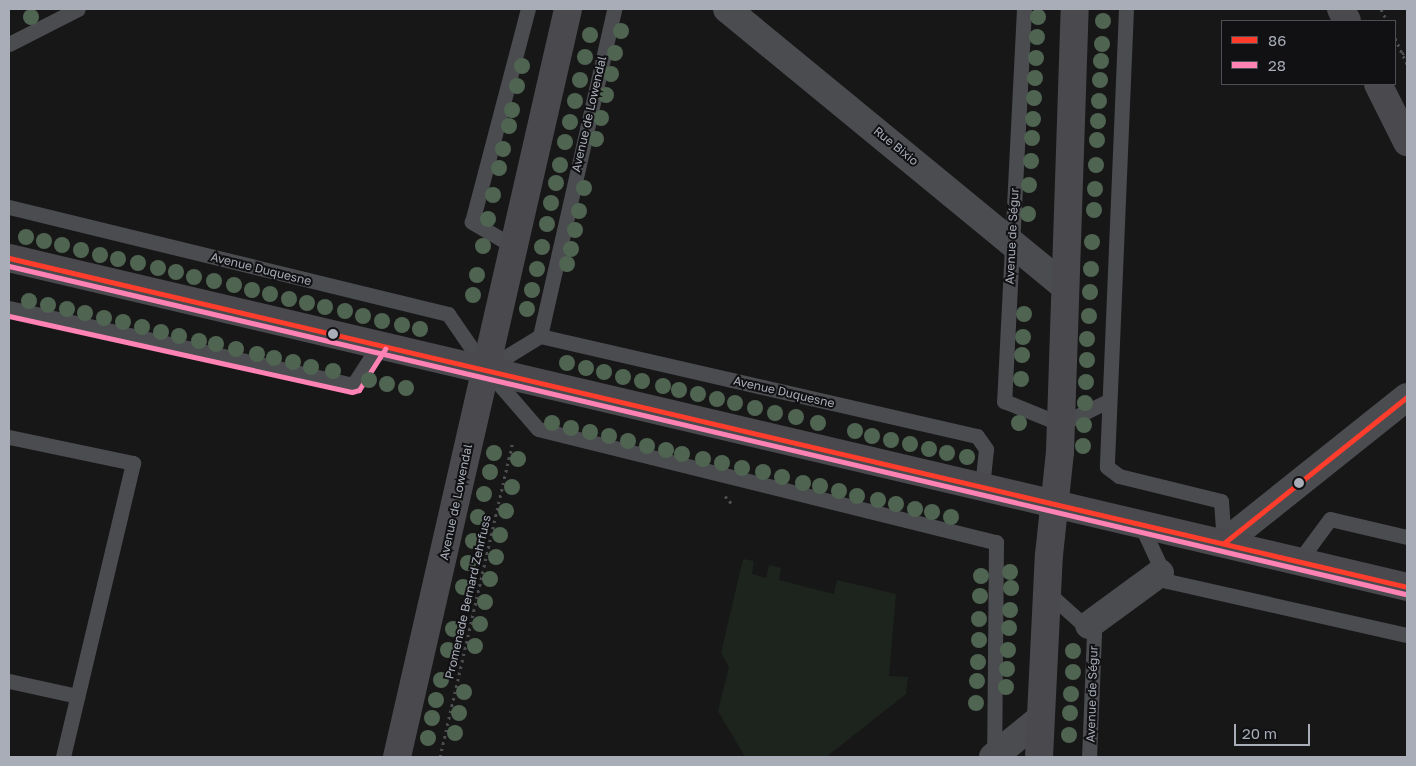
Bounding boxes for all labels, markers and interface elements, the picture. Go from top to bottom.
legend [1221,20,1396,85]
text: 86 [1268,31,1286,49]
street label: Avenue de Lowendal [569,55,609,173]
text: 28 [1268,56,1286,74]
street label: Rue Bixio [871,124,921,168]
street label: Avenue de Ségur [1002,187,1022,285]
street label: Avenue Duquesne [209,250,313,288]
unlabelled marker [328,329,338,339]
street label: Avenue Duquesne [732,373,836,411]
street label: Avenue de Lowendal [437,443,475,561]
unlabelled marker [1294,478,1304,488]
street label: Promenade Bernard Zehrfuss [442,514,494,680]
street label: Avenue de Ségur [1083,645,1101,743]
scale bar [1236,714,1312,746]
text: 20 m [1242,724,1277,742]

